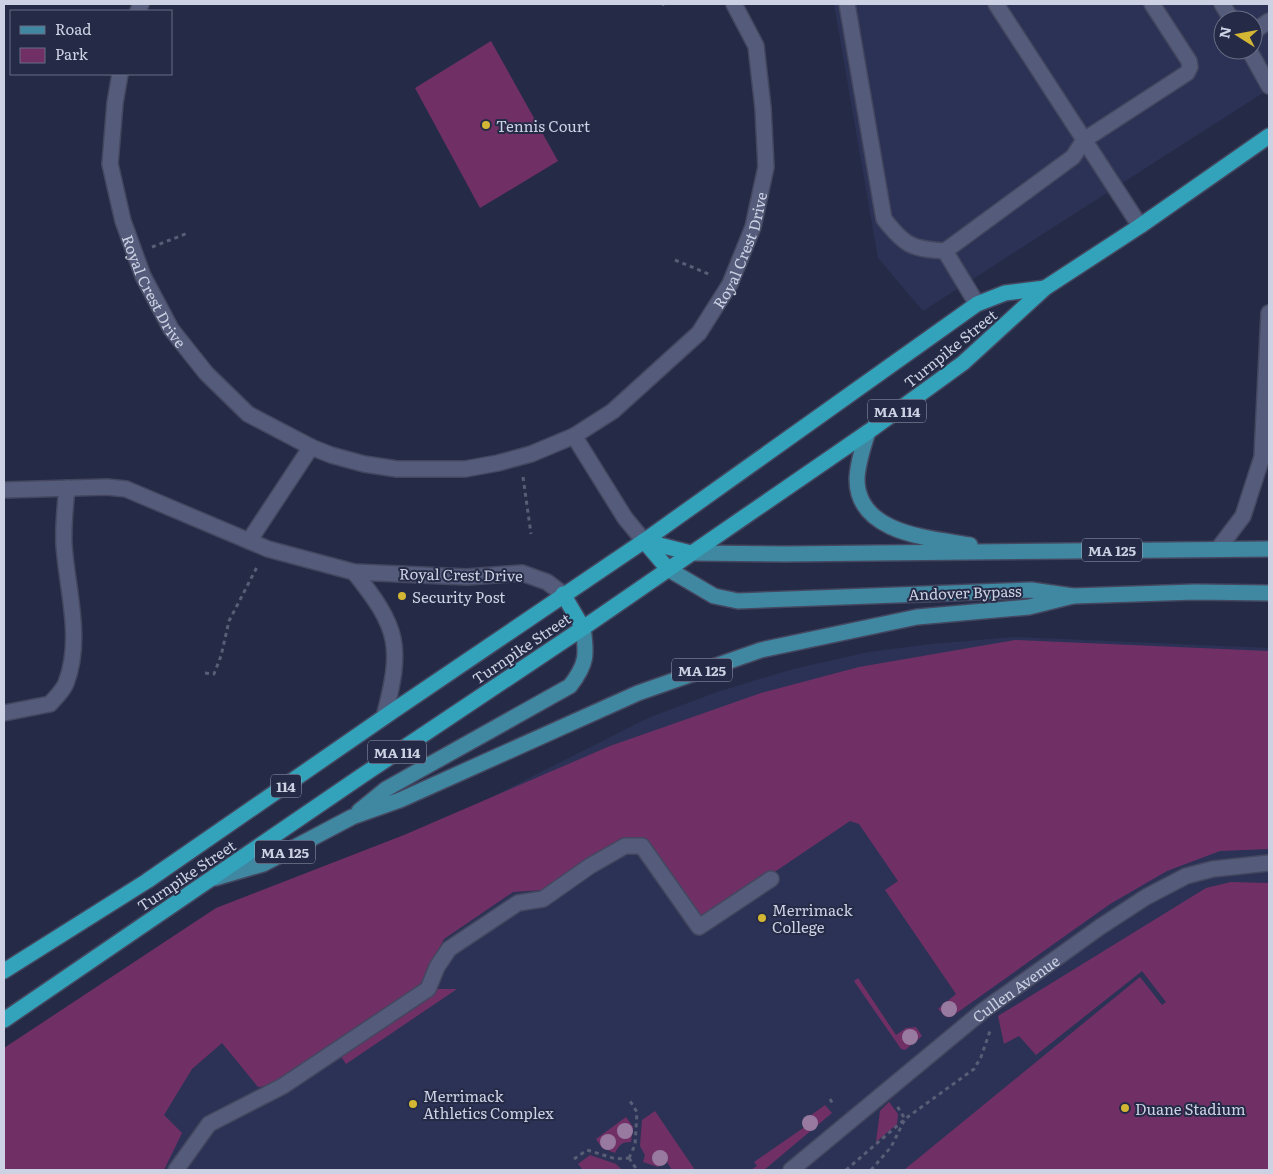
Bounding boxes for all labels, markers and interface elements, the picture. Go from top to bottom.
legend [10,10,172,75]
north arrow [1213,10,1263,60]
text: Road [55,17,91,40]
text: N [1213,24,1235,40]
text: Park [55,42,89,65]
place label: Tennis Court [496,114,590,137]
marker: Tennis Court [480,119,492,131]
street label: Royal Crest Drive [706,189,772,312]
street label: Royal Crest Drive [117,231,193,352]
street label: Turnpike Street [898,303,1002,393]
road number: MA 114 [868,400,926,422]
road number: MA 125 [1082,538,1142,562]
street label: Royal Crest Drive [399,561,523,587]
street label: Andover Bypass [908,579,1022,605]
place label: Security Post [412,585,505,608]
marker: Security Post [396,590,408,602]
street label: Turnpike Street [467,607,575,689]
road number: MA 125 [672,658,732,682]
road number: MA 114 [368,740,426,764]
road number: 114 [271,774,301,798]
street label: Turnpike Street [132,834,240,916]
road number: MA 125 [255,840,315,864]
place label: Merrimack College [772,898,853,938]
marker: Merrimack College [756,912,768,924]
street label: Cullen Avenue [966,948,1064,1027]
place label: Merrimack Athletics Complex [423,1084,554,1124]
place label: Duane Stadium [1135,1097,1246,1120]
marker: Merrimack Athletics Complex [407,1098,419,1110]
marker: Duane Stadium [1119,1102,1131,1114]

